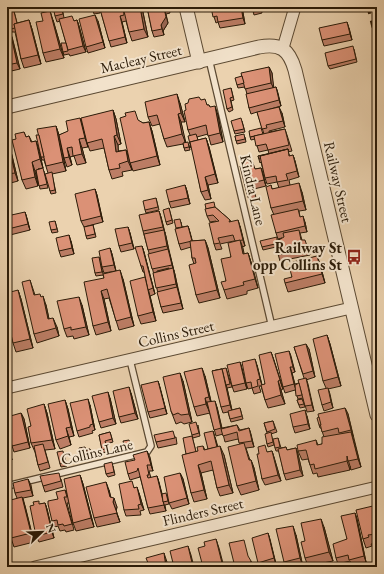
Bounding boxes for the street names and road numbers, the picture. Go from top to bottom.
street label: Macleay Street [98,40,184,77]
street label: Railway Street [320,140,357,224]
street label: Kindra Lane [236,153,271,227]
street label: Collins Street [136,315,216,351]
street label: Collins Lane [59,434,135,469]
street label: Flinders Street [161,493,245,530]

